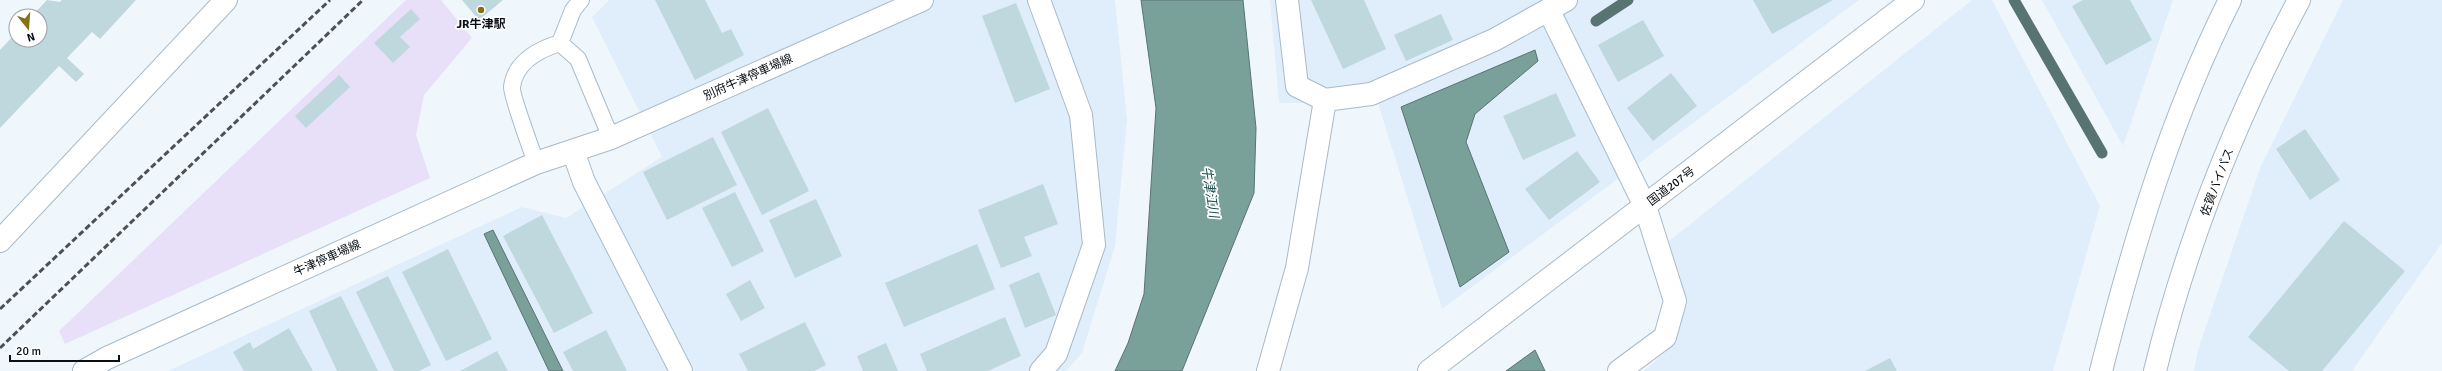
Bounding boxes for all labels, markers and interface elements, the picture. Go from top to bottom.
marker: JR牛津駅 [476,5,486,15]
north arrow [8,8,48,48]
place label: JR牛津駅 [456,17,506,32]
text: N [25,30,36,44]
street label: 別府牛津停車場線 [701,51,795,104]
street label: 佐賀バイパス [2198,146,2237,218]
street label: 国道207号 [1645,164,1698,209]
water label: 牛津江川 [1198,165,1222,221]
street label: 牛津停車場線 [291,237,363,280]
scale bar [10,337,119,363]
text: 20 m [16,344,41,359]

